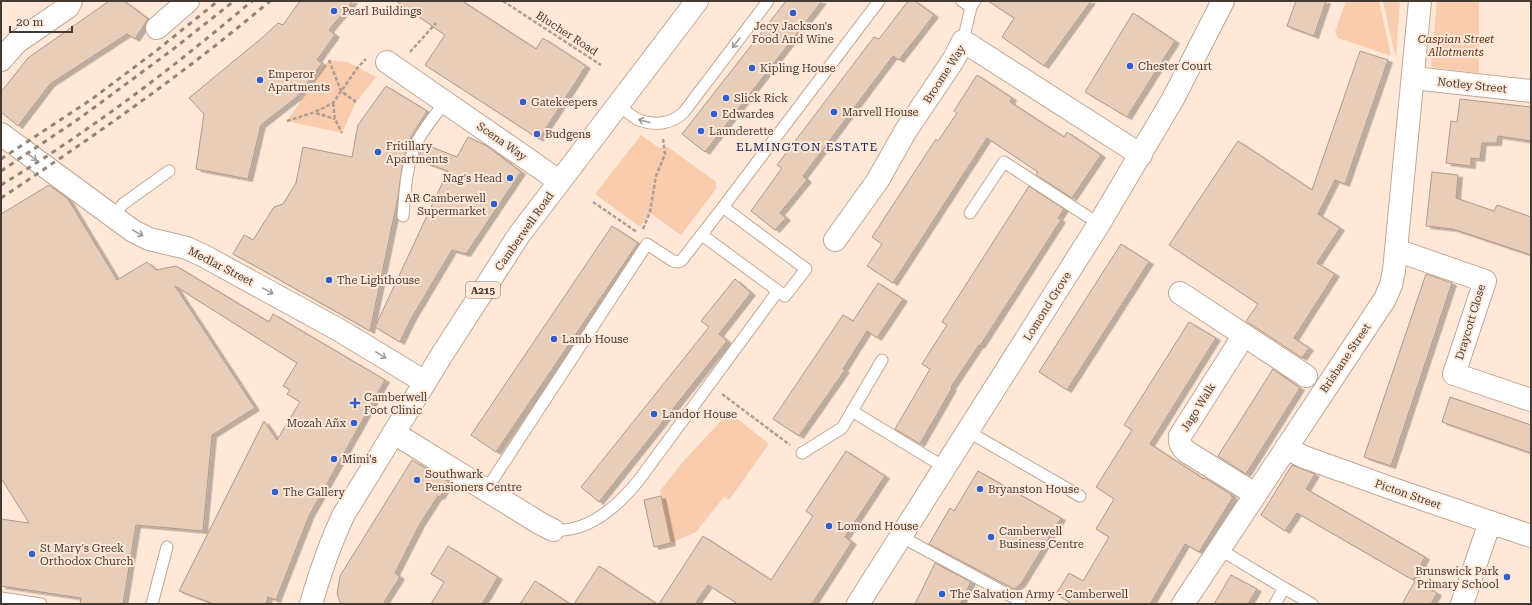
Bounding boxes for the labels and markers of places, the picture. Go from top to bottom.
place label: Pearl Buildings [342,5,422,18]
marker: Pearl Buildings [329,6,339,16]
marker: Jecy Jackson's Food And Wine [788,8,798,18]
place label: Jecy Jackson's Food And Wine [752,20,834,46]
place label: Chester Court [1138,60,1212,73]
marker: Chester Court [1125,61,1135,71]
place label: Kipling House [760,62,836,75]
marker: Kipling House [747,63,757,73]
place label: Emperor Apartments [268,68,330,94]
marker: Emperor Apartments [255,75,265,85]
place label: Slick Rick [734,92,788,105]
marker: Slick Rick [721,93,731,103]
place label: Gatekeepers [531,96,597,109]
marker: Gatekeepers [518,97,528,107]
place label: Marvell House [842,106,919,119]
marker: Marvell House [829,107,839,117]
place label: Edwardes [722,108,774,121]
marker: Edwardes [709,109,719,119]
place label: Launderette [709,125,774,138]
marker: Launderette [696,126,706,136]
place label: Budgens [545,128,591,141]
marker: Budgens [532,129,542,139]
place label: Fritillary Apartments [386,140,448,166]
marker: Fritillary Apartments [373,147,383,157]
place label: Nag's Head [443,172,502,185]
marker: Nag's Head [505,173,515,183]
place label: AR Camberwell Supermarket [405,192,487,218]
marker: AR Camberwell Supermarket [489,199,499,209]
place label: The Lighthouse [337,274,420,287]
marker: The Lighthouse [324,275,334,285]
place label: Lamb House [562,333,629,346]
marker: Lamb House [549,334,559,344]
place label: Camberwell Foot Clinic [364,391,428,417]
marker: Camberwell Foot Clinic [349,397,361,409]
place label: Landor House [662,408,737,421]
marker: Landor House [649,409,659,419]
place label: Mozah Añx [287,417,347,430]
marker: Mozah Añx [349,418,359,428]
place label: Mimi's [342,453,377,466]
marker: Mimi's [329,454,339,464]
place label: Southwark Pensioners Centre [425,468,522,494]
marker: Southwark Pensioners Centre [412,475,422,485]
place label: Bryanston House [988,483,1079,496]
marker: Bryanston House [975,484,985,494]
place label: The Gallery [283,486,346,499]
marker: The Gallery [270,487,280,497]
place label: Lomond House [837,520,918,533]
marker: Lomond House [824,521,834,531]
place label: Camberwell Business Centre [999,525,1084,551]
marker: Camberwell Business Centre [986,532,996,542]
place label: St Mary's Greek Orthodox Church [40,542,134,568]
marker: St Mary's Greek Orthodox Church [27,549,37,559]
place label: Brunswick Park Primary School [1415,565,1500,591]
marker: Brunswick Park Primary School [1502,572,1512,582]
place label: The Salvation Army - Camberwell [950,588,1129,601]
marker: The Salvation Army - Camberwell [937,589,947,599]

